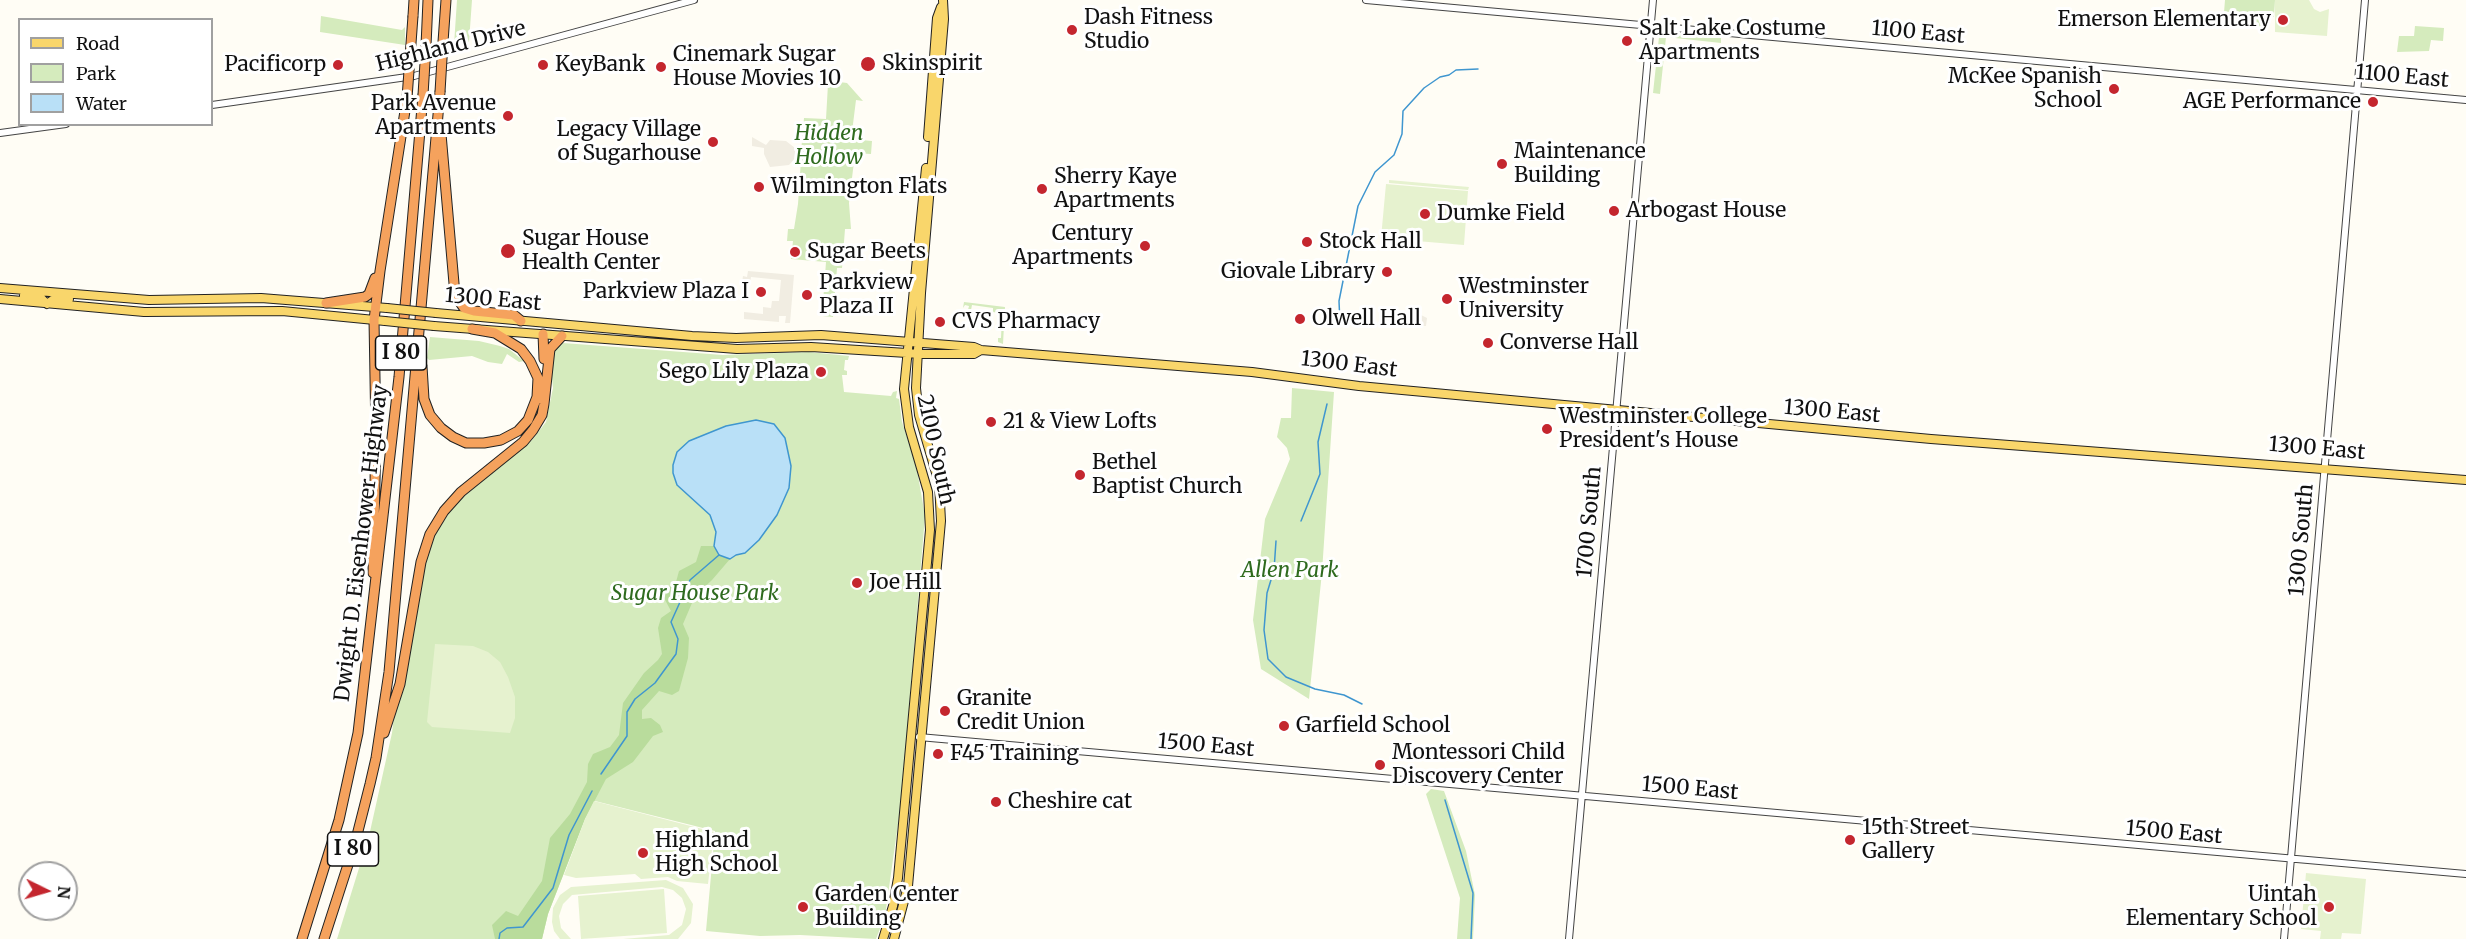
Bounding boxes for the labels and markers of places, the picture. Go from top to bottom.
place label: Dash Fitness Studio [1084,5,1213,55]
place label: Emerson Elementary [2057,7,2271,33]
marker: Emerson Elementary [2276,13,2290,27]
place label: Salt Lake Costume Apartments [1639,16,1825,66]
marker: Dash Fitness Studio [1065,23,1079,37]
marker: Salt Lake Costume Apartments [1620,34,1634,48]
place label: Cinemark Sugar House Movies 10 [673,42,841,92]
place label: Skinspirit [882,51,982,77]
place label: Pacificorp [224,52,326,78]
place label: KeyBank [555,52,645,78]
marker: Skinspirit [859,55,877,73]
marker: Pacificorp [331,58,345,72]
marker: KeyBank [536,58,550,72]
marker: Cinemark Sugar House Movies 10 [654,60,668,74]
place label: McKee Spanish School [1948,64,2102,114]
marker: McKee Spanish School [2107,82,2121,96]
place label: AGE Performance [2183,89,2361,115]
place label: Park Avenue Apartments [371,91,496,141]
marker: AGE Performance [2366,95,2380,109]
marker: Park Avenue Apartments [501,109,515,123]
place label: Legacy Village of Sugarhouse [557,117,701,167]
marker: Legacy Village of Sugarhouse [706,135,720,149]
place label: Maintenance Building [1514,139,1646,189]
marker: Maintenance Building [1495,157,1509,171]
place label: Sherry Kaye Apartments [1054,164,1177,214]
place label: Wilmington Flats [771,174,947,200]
marker: Wilmington Flats [752,180,766,194]
marker: Sherry Kaye Apartments [1035,182,1049,196]
place label: Arbogast House [1626,198,1786,224]
place label: Dumke Field [1437,201,1565,227]
marker: Arbogast House [1607,204,1621,218]
marker: Dumke Field [1418,207,1432,221]
place label: Century Apartments [1012,221,1133,271]
place label: Sugar House Health Center [522,226,660,276]
place label: Stock Hall [1319,229,1422,255]
marker: Stock Hall [1300,235,1314,249]
place label: Sugar Beets [807,239,926,265]
marker: Century Apartments [1138,239,1152,253]
marker: Sugar House Health Center [499,242,517,260]
marker: Sugar Beets [788,245,802,259]
place label: Giovale Library [1221,259,1375,285]
marker: Giovale Library [1380,265,1394,279]
place label: Parkview Plaza II [819,270,913,320]
place label: Westminster University [1459,274,1589,324]
place label: Parkview Plaza I [583,279,749,305]
marker: Parkview Plaza I [754,285,768,299]
marker: Parkview Plaza II [800,288,814,302]
marker: Westminster University [1440,292,1454,306]
place label: Olwell Hall [1312,306,1421,332]
place label: CVS Pharmacy [952,309,1100,335]
marker: Olwell Hall [1293,312,1307,326]
marker: CVS Pharmacy [933,315,947,329]
place label: Converse Hall [1500,330,1639,356]
marker: Converse Hall [1481,336,1495,350]
place label: Sego Lily Plaza [658,359,809,385]
marker: Sego Lily Plaza [814,365,828,379]
place label: Westminster College President's House [1559,404,1767,454]
place label: 21 & View Lofts [1003,409,1157,435]
marker: 21 & View Lofts [984,415,998,429]
marker: Westminster College President's House [1540,422,1554,436]
place label: Bethel Baptist Church [1092,450,1242,500]
marker: Bethel Baptist Church [1073,468,1087,482]
place label: Joe Hill [869,570,942,596]
marker: Joe Hill [850,576,864,590]
place label: Granite Credit Union [957,686,1085,736]
marker: Granite Credit Union [938,704,952,718]
place label: Garfield School [1296,713,1450,739]
marker: Garfield School [1277,719,1291,733]
place label: Montessori Child Discovery Center [1392,740,1565,790]
place label: F45 Training [950,741,1079,767]
marker: F45 Training [931,747,945,761]
marker: Montessori Child Discovery Center [1373,758,1387,772]
place label: Cheshire cat [1008,789,1132,815]
marker: Cheshire cat [989,795,1003,809]
place label: 15th Street Gallery [1862,815,1969,865]
place label: Highland High School [655,828,778,878]
marker: 15th Street Gallery [1843,833,1857,847]
marker: Highland High School [636,846,650,860]
place label: Garden Center Building [815,882,959,932]
place label: Uintah Elementary School [2126,882,2317,932]
marker: Garden Center Building [796,900,810,914]
marker: Uintah Elementary School [2322,900,2336,914]

